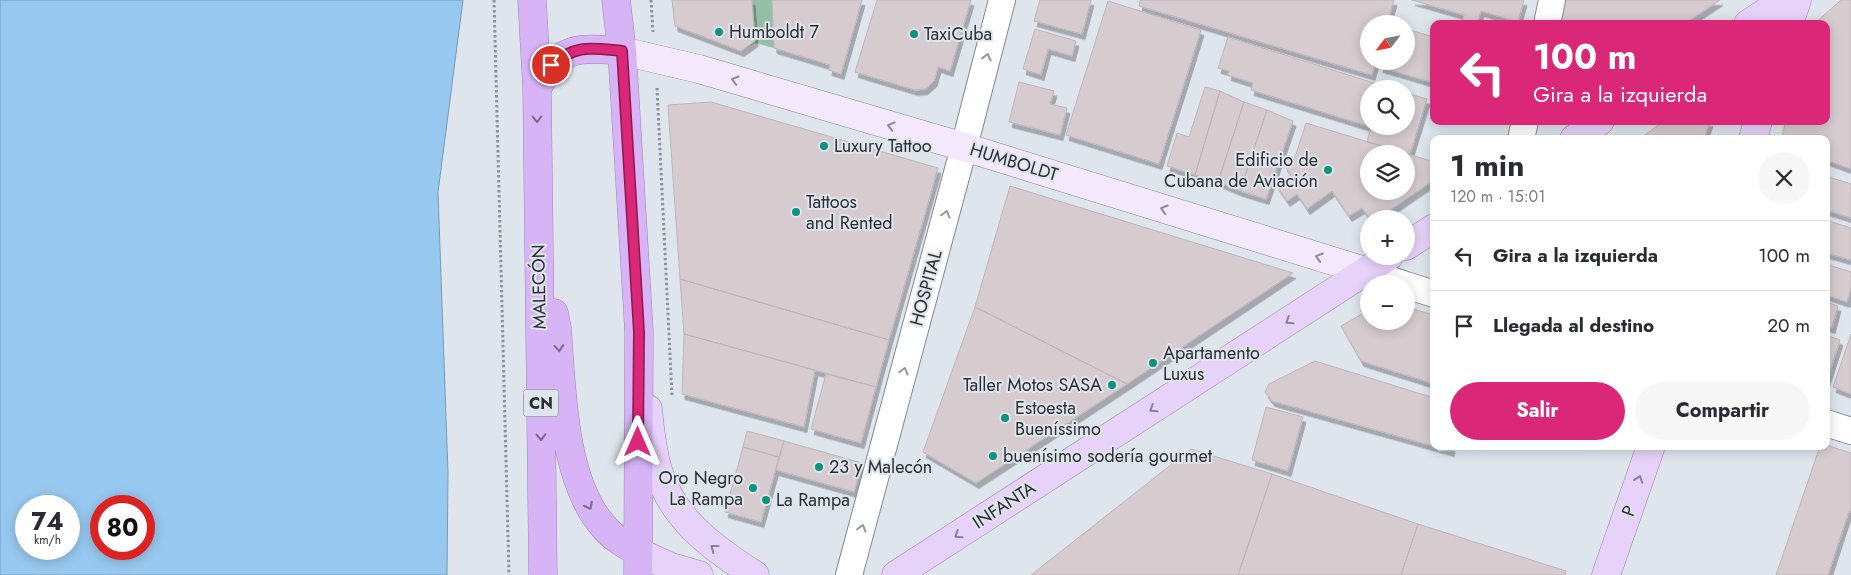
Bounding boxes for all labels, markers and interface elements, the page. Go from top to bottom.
north arrow [1360,15,1415,70]
map controls [1360,15,1415,330]
place label: Humboldt 7 [729,19,820,45]
place label: TaxiCuba [924,21,992,47]
marker: Humboldt 7 [713,26,725,38]
marker: TaxiCuba [908,28,920,40]
text: 100 m [1533,32,1636,82]
icon: left [1450,40,1515,105]
pin [530,44,572,86]
icon: arrive [537,51,565,79]
one-way arrow [981,52,992,61]
one-way arrow [732,75,740,85]
text: Gira a la izquierda [1533,78,1707,110]
button: search [1360,80,1415,135]
one-way arrow [532,115,542,123]
one-way arrow [887,121,896,131]
place label: Luxury Tattoo [834,133,932,159]
street label: HUMBOLDT [967,136,1062,188]
marker: Luxury Tattoo [818,140,830,152]
text: 1 min [1450,144,1524,187]
button: layers [1360,145,1415,200]
place label: Edificio de Cubana de Aviación [1164,147,1318,194]
button: close [1758,152,1810,204]
marker: Edificio de Cubana de Aviación [1322,164,1334,176]
text: 120 m · 15:01 [1450,185,1545,208]
place label: Tattoos and Rented [806,189,892,236]
one-way arrow [1160,204,1168,214]
marker: Tattoos and Rented [790,206,802,218]
button: + [1360,210,1415,265]
one-way arrow [941,211,951,219]
icon: left [1450,242,1478,270]
text: Gira a la izquierda [1493,242,1658,269]
text: 100 m [1758,242,1810,269]
street label: MALECÓN [525,244,553,330]
street label: HOSPITAL [903,247,949,329]
one-way arrow [1315,252,1323,262]
button: − [1360,275,1415,330]
icon: arrive [1450,312,1478,340]
text: Llegada al destino [1493,312,1654,339]
text: 20 m [1767,312,1810,339]
one-way arrow [1286,314,1295,324]
place label: Apartamento Luxus [1163,340,1260,387]
one-way arrow [553,344,564,352]
marker: Apartamento Luxus [1147,357,1159,369]
one-way arrow [898,367,909,376]
place label: Taller Motos SASA [963,372,1102,398]
marker: Taller Motos SASA [1106,379,1118,391]
button: Salir [1450,382,1625,440]
button: Compartir [1635,382,1810,440]
road number: CN [524,389,558,416]
place label: Estoesta Bueníssimo [1015,395,1101,442]
one-way arrow [1149,403,1159,412]
marker: Estoesta Bueníssimo [999,412,1011,424]
position arrow [611,415,663,467]
one-way arrow [536,434,546,441]
place label: buenísimo sodería gourmet [1003,443,1213,469]
marker: buenísimo sodería gourmet [987,450,999,462]
place label: 23 y Malecón [829,454,932,480]
marker: 23 y Malecón [813,461,825,473]
place label: Oro Negro La Rampa [658,465,743,512]
street label: INFANTA [967,475,1041,535]
one-way arrow [1633,476,1643,484]
marker: Oro Negro La Rampa [747,482,759,494]
place label: La Rampa [776,487,850,513]
marker: La Rampa [760,494,772,506]
speed limit sign: 80 [90,495,155,560]
one-way arrow [583,501,593,510]
street label: P [1615,502,1643,520]
text: 74 [31,503,64,539]
one-way arrow [856,524,866,532]
one-way arrow [954,529,963,538]
text: km/h [34,531,61,549]
one-way arrow [710,545,720,554]

